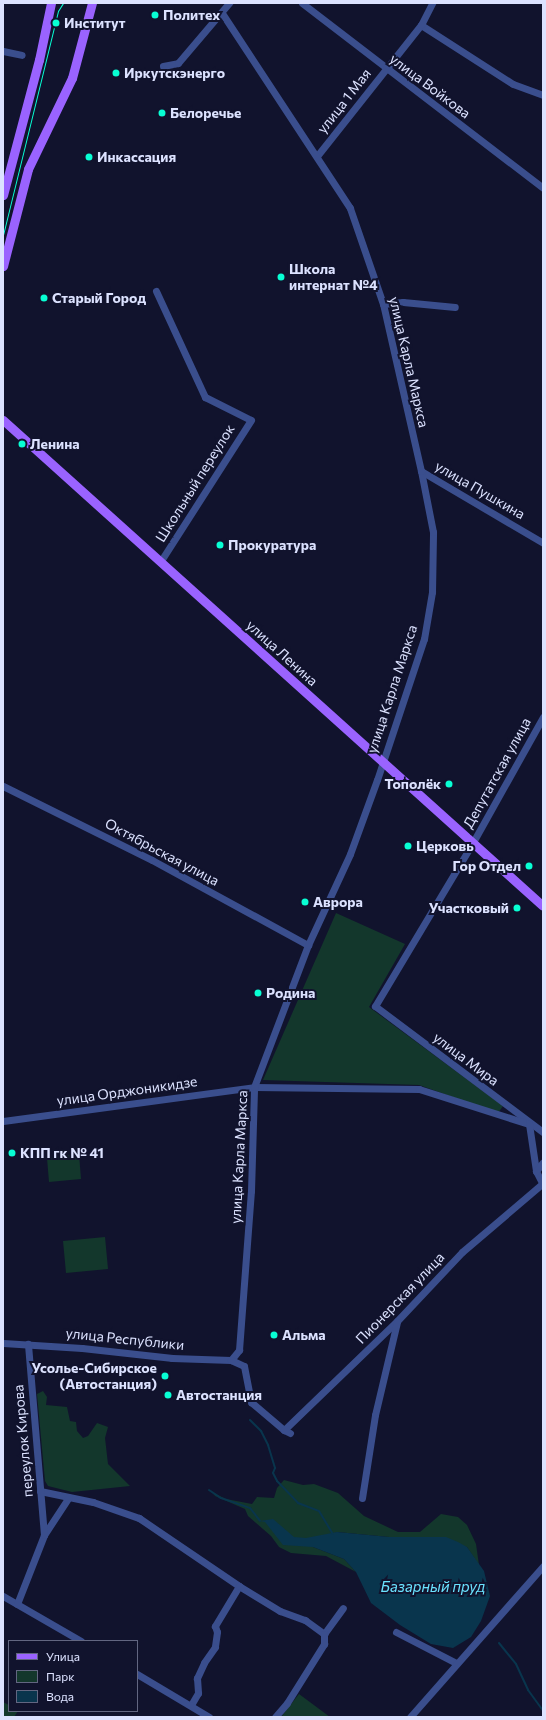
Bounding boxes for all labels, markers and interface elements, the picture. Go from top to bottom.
place label: Политех [163,7,220,23]
marker: Политех [150,10,160,20]
place label: Институт [64,15,125,31]
marker: Институт [51,18,61,28]
street label: улица Войкова [386,50,474,122]
place label: Иркутскэнерго [124,65,225,81]
street label: улица 1 Мая [314,65,374,137]
marker: Иркутскэнерго [111,68,121,78]
place label: Белоречье [170,105,241,121]
marker: Белоречье [157,108,167,118]
place label: Инкассация [97,149,176,165]
marker: Инкассация [84,152,94,162]
place label: Школа интернат №4 [289,261,378,294]
marker: Школа интернат №4 [276,272,286,282]
place label: Старый Город [52,290,146,306]
marker: Старый Город [39,293,49,303]
street label: улица Карла Маркса [386,295,432,429]
street label: Школьный переулок [152,421,238,545]
place label: Ленина [30,436,80,452]
marker: Ленина [17,439,27,449]
street label: улица Пушкина [432,457,528,523]
place label: Прокуратура [228,537,316,553]
marker: Прокуратура [215,540,225,550]
street label: улица Ленина [243,617,321,689]
street label: улица Карла Маркса [363,623,421,755]
street label: Депутатская улица [460,715,534,831]
place label: Тополёк [385,776,441,792]
marker: Тополёк [444,779,454,789]
street label: Октябрьская улица [102,815,222,889]
place label: Церковь [416,838,474,854]
marker: Церковь [403,841,413,851]
place label: Гор Отдел [453,858,521,874]
marker: Гор Отдел [524,861,534,871]
place label: Аврора [313,894,363,910]
marker: Аврора [300,897,310,907]
place label: Участковый [429,900,509,916]
marker: Участковый [512,903,522,913]
place label: Родина [266,985,315,1001]
marker: Родина [253,988,263,998]
street label: улица Мира [430,1029,502,1089]
street label: улица Орджоникидзе [56,1073,198,1109]
street label: улица Карла Маркса [227,1090,251,1224]
place label: КПП гк № 41 [20,1145,104,1161]
marker: КПП гк № 41 [7,1148,17,1158]
street label: Пионерская улица [352,1249,448,1347]
street label: улица Республики [65,1324,185,1354]
place label: Альма [282,1327,326,1343]
marker: Альма [269,1330,279,1340]
place label: Усолье-Сибирское (Автостанция) [32,1360,157,1392]
marker: Усолье-Сибирское (Автостанция) [160,1371,170,1381]
street label: переулок Кирова [10,1384,36,1498]
place label: Автостанция [176,1387,262,1403]
marker: Автостанция [163,1390,173,1400]
water label: Базарный пруд [381,1578,485,1596]
legend [8,1640,138,1712]
text: Улица [46,1649,80,1663]
text: Парк [46,1669,75,1683]
text: Вода [46,1689,74,1703]

